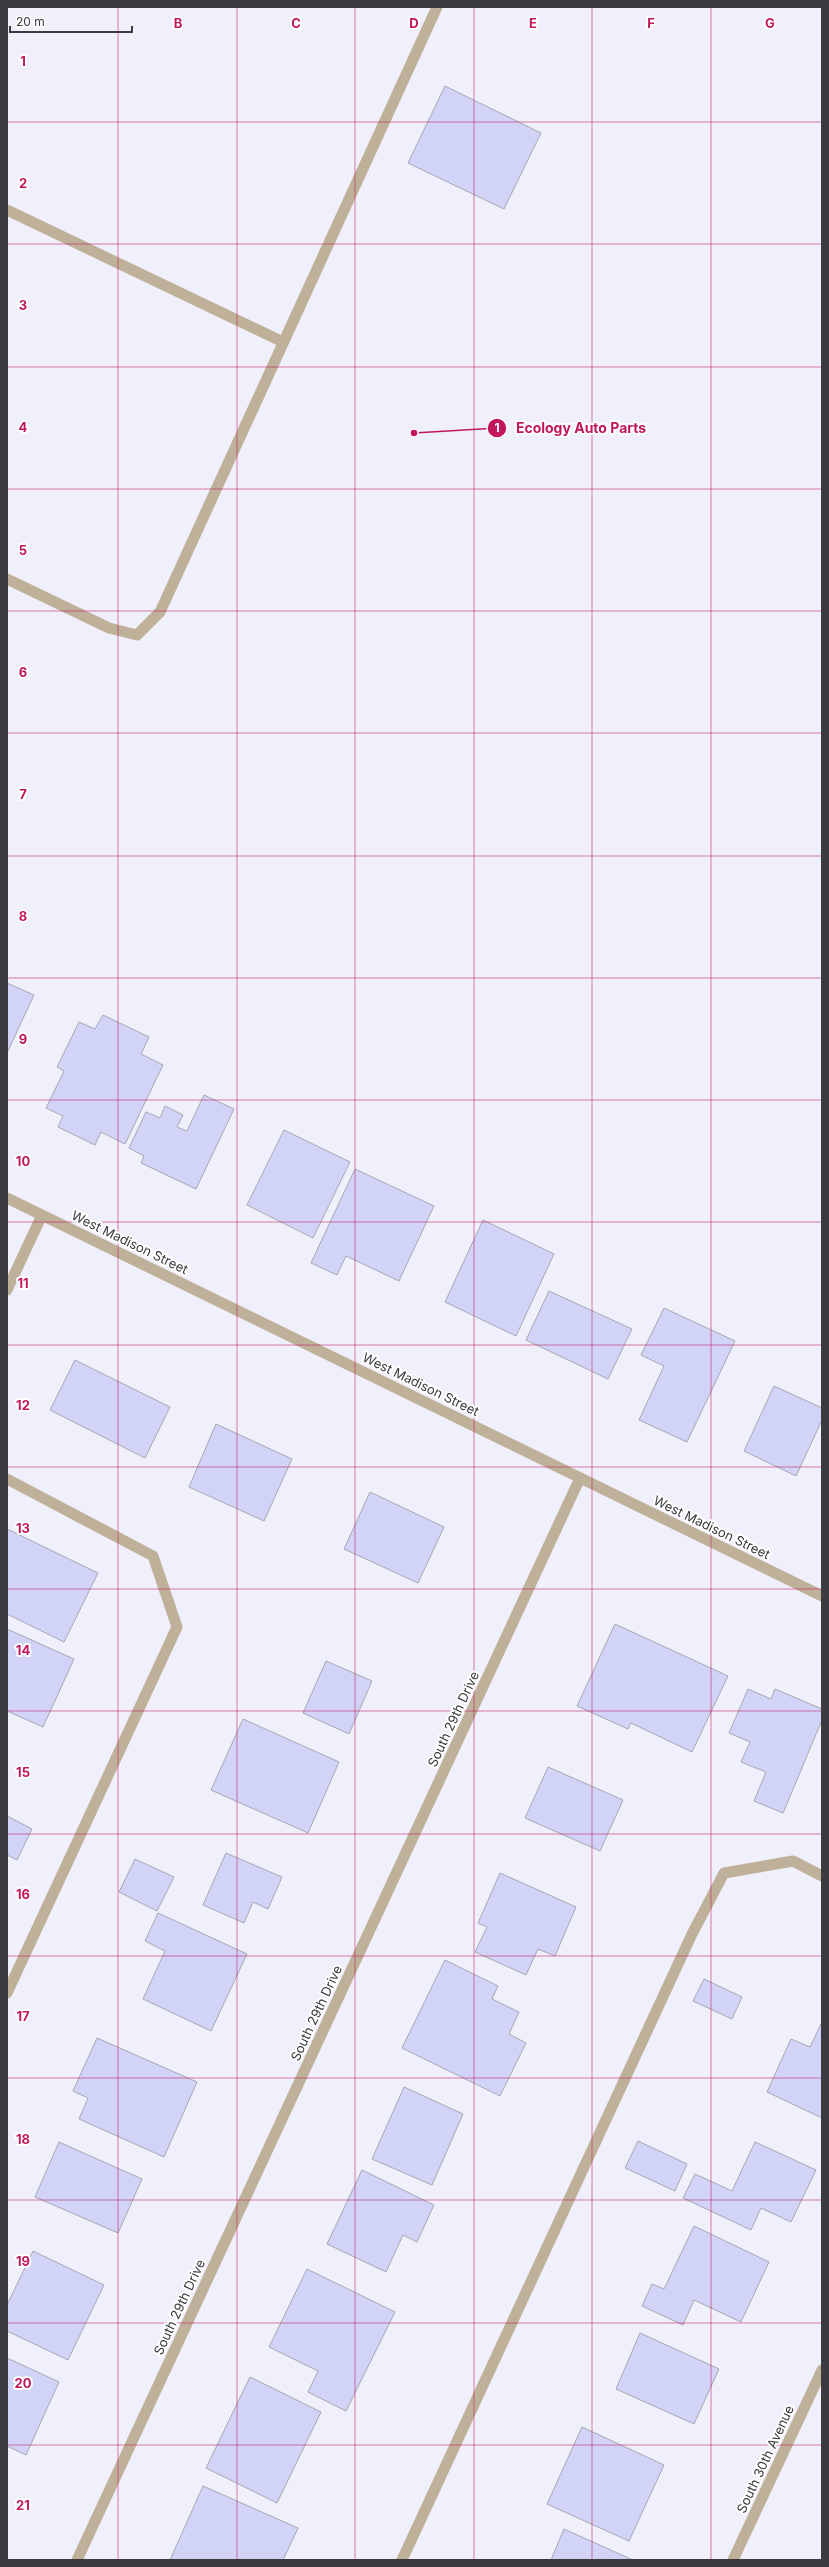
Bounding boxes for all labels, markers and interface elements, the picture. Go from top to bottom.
scale bar [10,8,132,34]
text: 20 m [16,14,45,29]
text: B [174,15,183,31]
text: C [291,15,301,31]
text: D [409,15,419,31]
text: E [529,15,537,31]
text: F [647,15,655,31]
text: G [765,15,775,31]
text: 1 [20,53,26,69]
text: 2 [19,175,27,191]
text: 3 [19,297,27,313]
callout: Ecology Auto Parts [487,415,654,441]
text: 4 [19,419,28,435]
text: Ecology Auto Parts [516,419,646,436]
text: 1 [494,420,500,435]
text: 5 [19,542,27,558]
text: 6 [19,664,27,680]
text: 7 [19,786,27,802]
text: 8 [19,908,27,924]
text: 9 [19,1031,27,1047]
text: 10 [16,1153,30,1169]
street label: West Madison Street [69,1207,191,1277]
text: 11 [17,1275,29,1291]
street label: West Madison Street [360,1349,482,1419]
text: 12 [16,1397,30,1413]
street label: West Madison Street [651,1492,773,1562]
text: 13 [16,1520,30,1536]
text: 14 [16,1642,30,1658]
street label: South 29th Drive [424,1669,482,1769]
text: 15 [16,1764,30,1780]
text: 16 [16,1886,30,1902]
street label: South 29th Drive [287,1963,345,2063]
text: 17 [16,2008,30,2024]
text: 18 [16,2131,30,2147]
text: 19 [16,2253,30,2269]
street label: South 29th Drive [150,2257,208,2357]
text: 20 [15,2375,32,2391]
street label: South 30th Avenue [733,2403,797,2515]
text: 21 [16,2497,30,2513]

